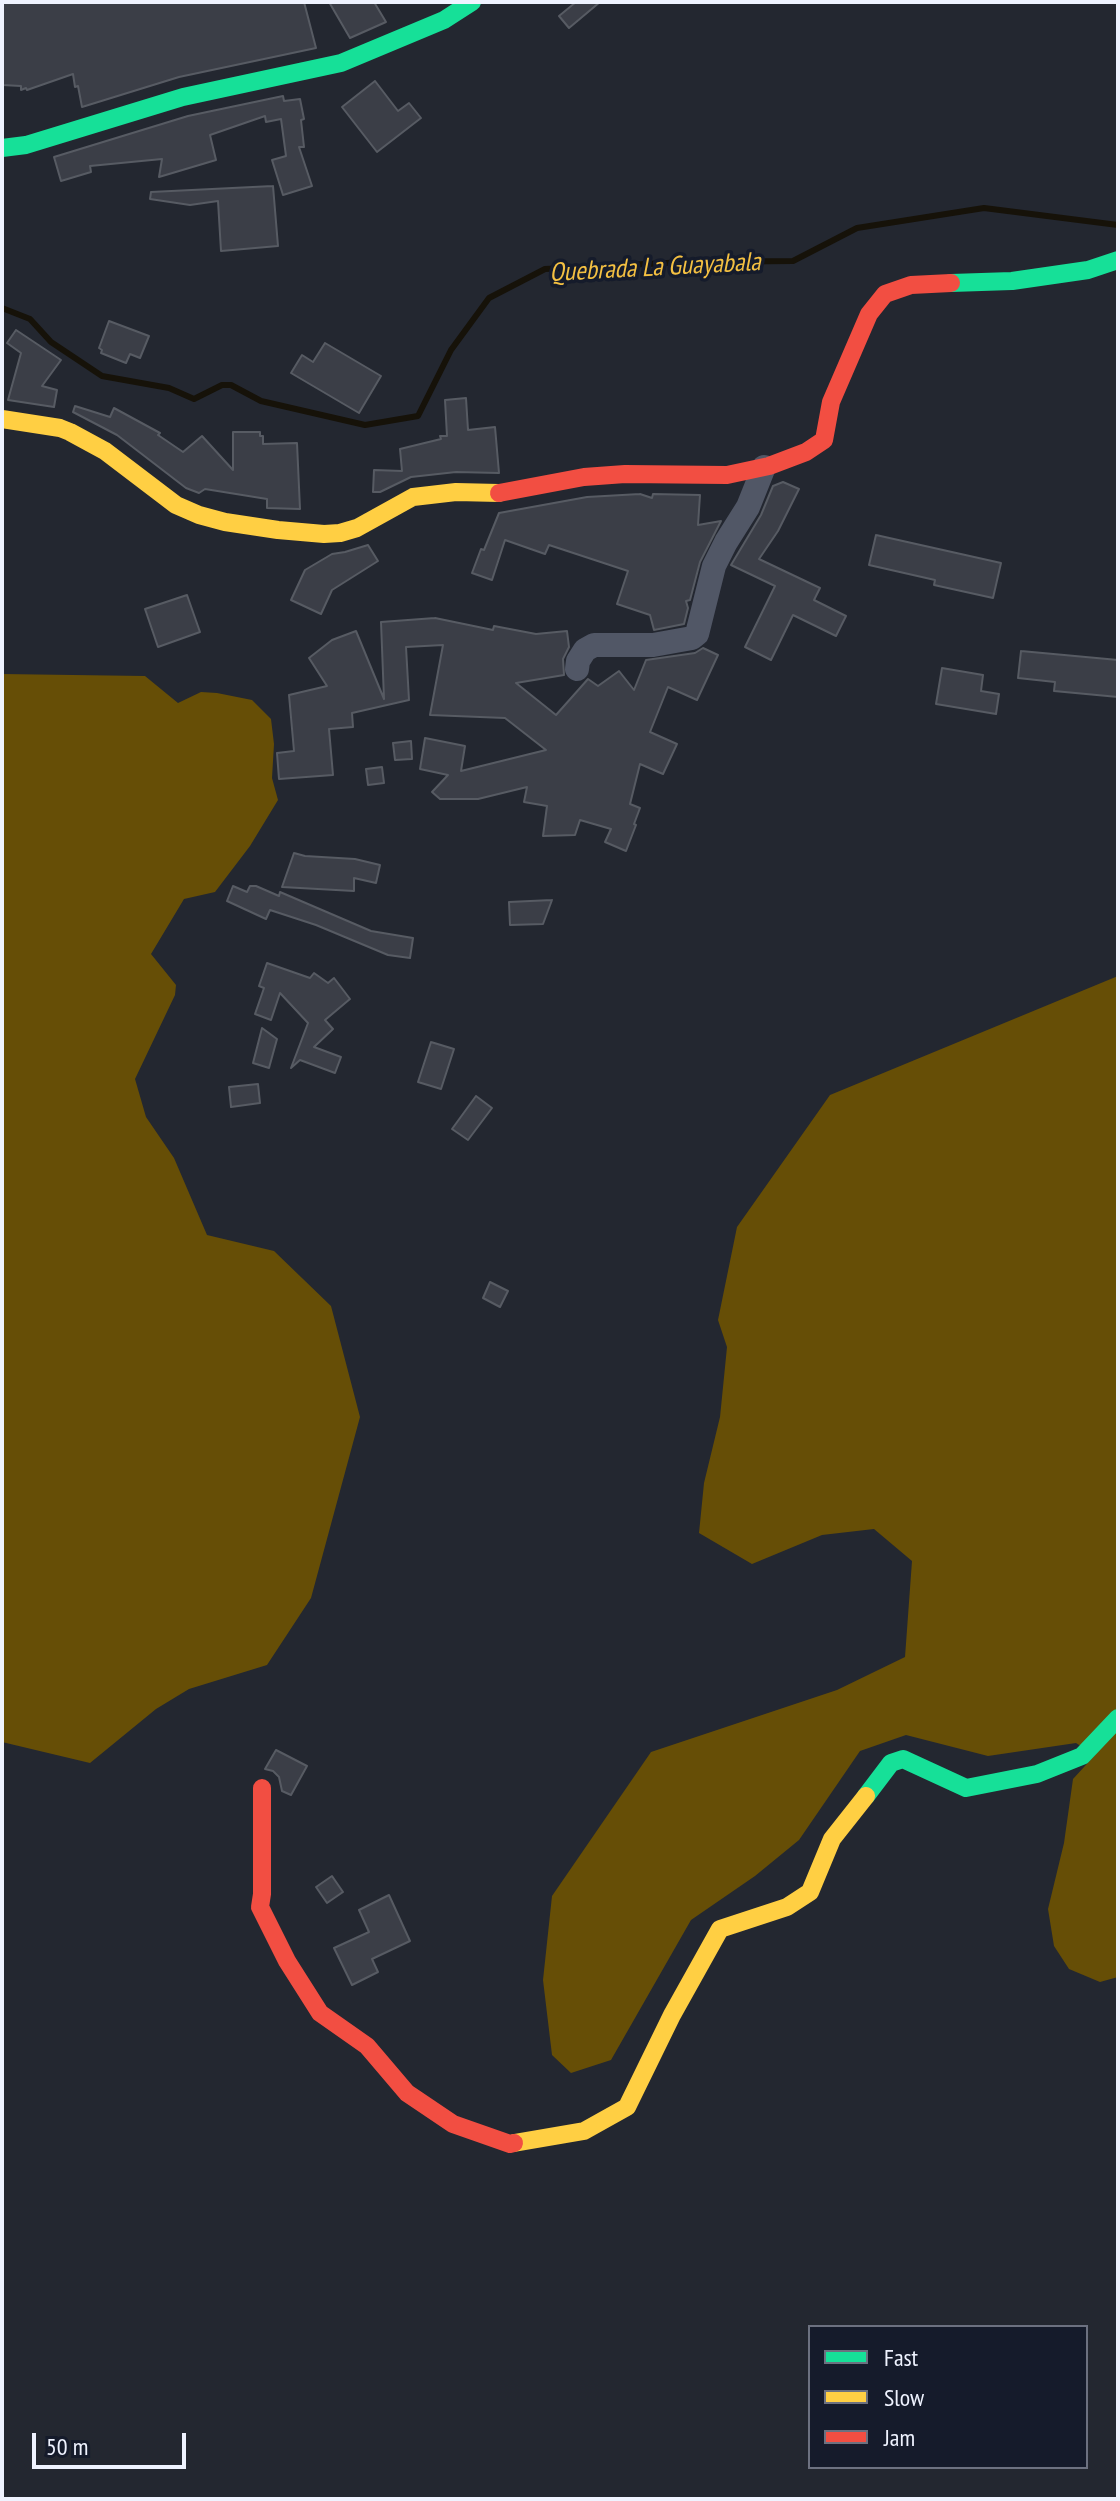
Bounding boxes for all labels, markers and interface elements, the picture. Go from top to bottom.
water label: Quebrada La Guayabala [549,247,761,289]
legend [808,2325,1088,2469]
text: Fast [884,2342,918,2373]
text: Slow [884,2382,924,2413]
scale bar [36,2417,190,2467]
text: Jam [884,2422,915,2453]
text: 50 m [46,2431,88,2462]

